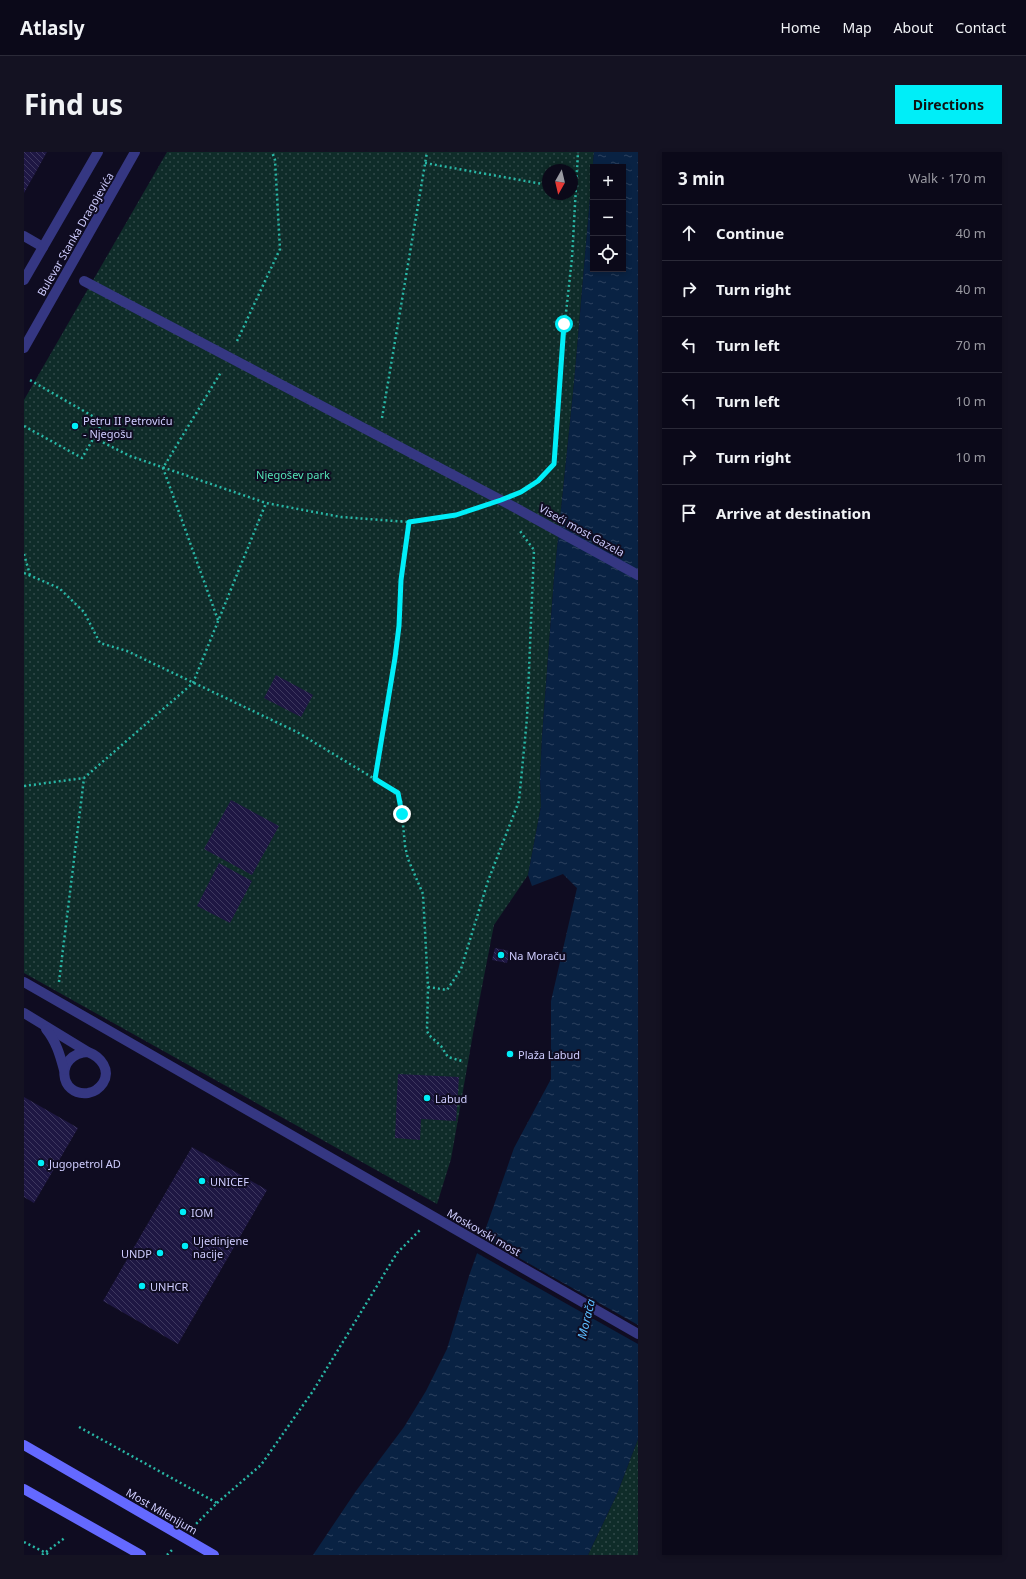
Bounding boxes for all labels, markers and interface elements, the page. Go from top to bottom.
text: Atlasly [20,15,85,41]
text: Home [781,18,820,37]
text: Map [842,18,872,37]
text: About [894,18,933,37]
text: Contact [955,18,1006,37]
text: Find us [24,85,123,123]
button: Directions [895,85,1002,124]
north arrow [542,164,578,200]
map controls [590,164,626,272]
button: + [590,164,626,200]
text: 3 min [678,167,725,190]
street label: Bulevar Stanka Dragojevića [33,169,117,299]
text: Walk · 170 m [908,169,986,187]
button: − [590,200,626,236]
icon: ahead [678,222,700,244]
text: Continue [716,223,784,243]
text: 40 m [956,224,986,242]
button: locate [590,236,626,272]
icon: right [678,278,700,300]
text: Turn right [716,279,791,299]
text: 40 m [956,280,986,298]
route start [555,315,573,333]
icon: left [678,334,700,356]
text: Turn left [716,335,780,355]
text: 70 m [956,336,986,354]
icon: left [678,390,700,412]
text: Turn left [716,391,780,411]
text: 10 m [956,392,986,410]
place label: Petru II Petroviću - Njegošu [83,413,172,441]
marker: Petru II Petroviću - Njegošu [70,421,80,431]
icon: right [678,446,700,468]
text: Turn right [716,447,791,467]
text: 10 m [956,448,986,466]
park label: Njegošev park [256,467,330,482]
street label: Viseći most Gazela [537,500,627,560]
icon: arrive [678,502,700,524]
text: Arrive at destination [716,503,871,523]
route end [393,805,411,823]
place label: Na Moraču [509,948,566,963]
marker: Na Moraču [496,950,506,960]
place label: Plaža Labud [518,1047,580,1062]
marker: Plaža Labud [505,1049,515,1059]
place label: Labud [435,1091,467,1106]
marker: Labud [422,1093,432,1103]
place label: Jugopetrol AD [48,1156,121,1171]
marker: Jugopetrol AD [36,1158,46,1168]
place label: UNICEF [210,1174,249,1189]
marker: UNICEF [197,1176,207,1186]
place label: IOM [191,1205,213,1220]
street label: Moskovski most [444,1205,524,1259]
marker: IOM [178,1207,188,1217]
place label: Ujedinjene nacije [193,1233,249,1261]
marker: Ujedinjene nacije [180,1241,190,1251]
place label: UNDP [121,1246,152,1261]
marker: UNDP [155,1248,165,1258]
place label: UNHCR [150,1279,189,1294]
marker: UNHCR [137,1281,147,1291]
water label: Morača [573,1297,599,1341]
street label: Most Milenijum [124,1484,200,1538]

